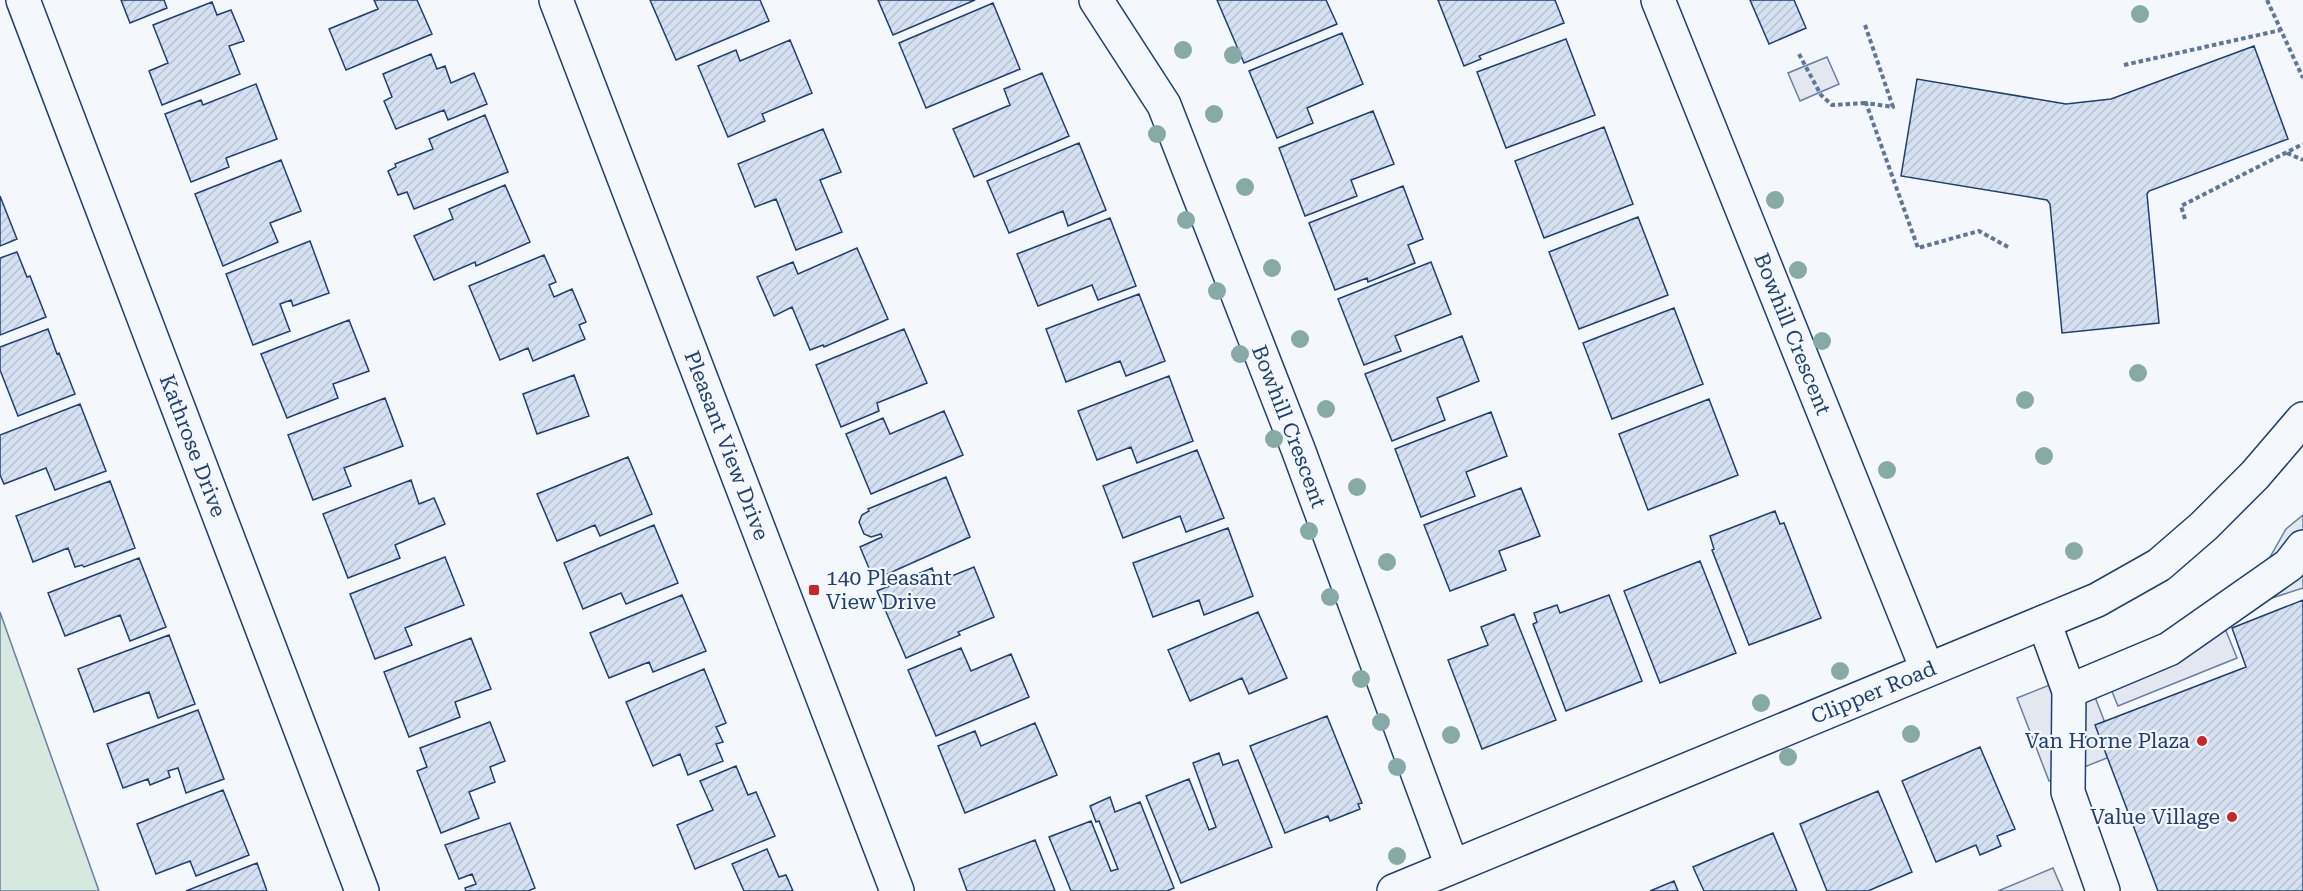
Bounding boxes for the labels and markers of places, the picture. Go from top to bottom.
place label: 140 Pleasant View Drive [826,566,952,614]
marker: 140 Pleasant View Drive [807,583,821,597]
place label: Van Horne Plaza [2025,729,2191,753]
marker: Van Horne Plaza [2195,734,2209,748]
place label: Value Village [2090,805,2220,829]
marker: Value Village [2225,810,2239,824]

